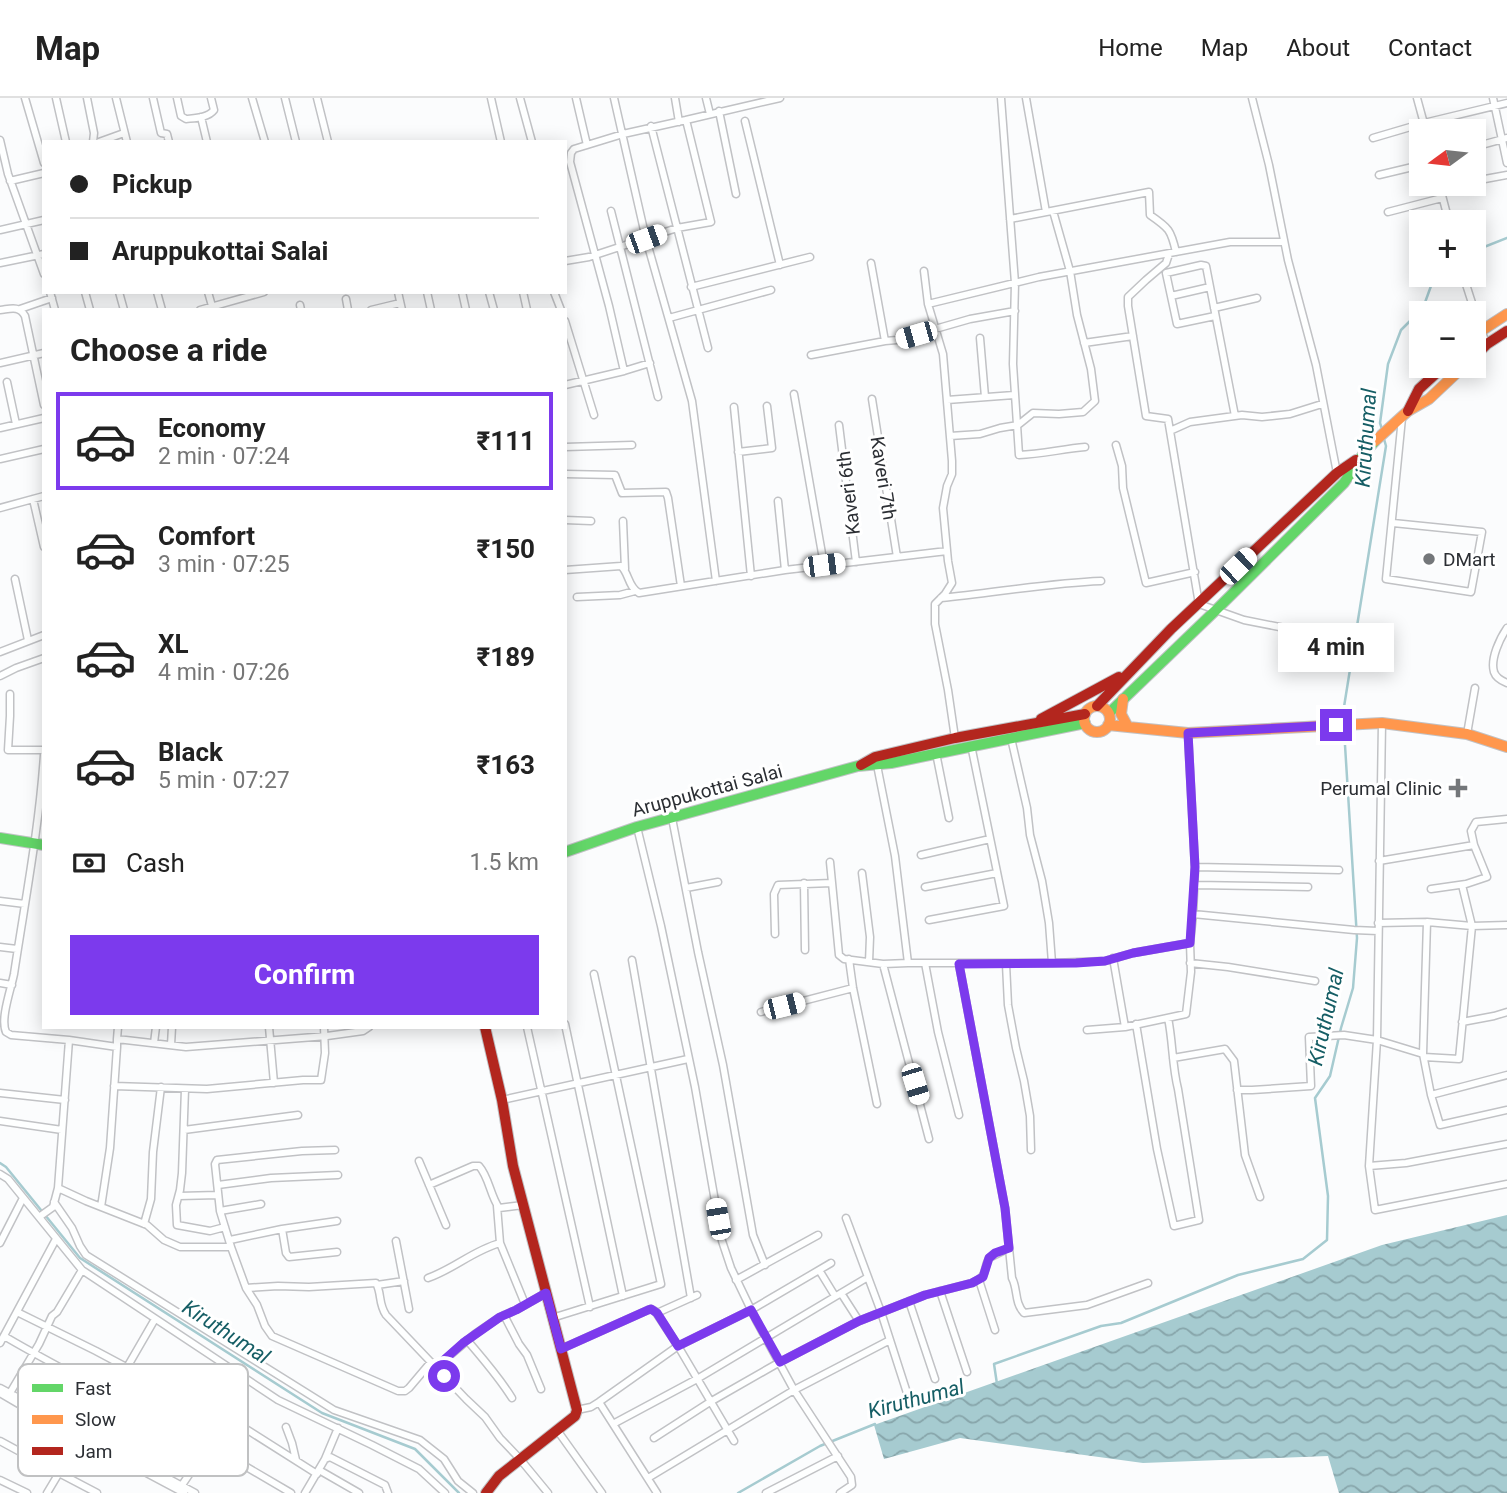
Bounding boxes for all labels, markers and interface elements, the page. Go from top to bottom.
text: Map [35,29,100,68]
text: Home [1098,34,1163,62]
text: Map [1201,34,1248,62]
text: About [1286,34,1350,62]
text: Contact [1388,34,1472,62]
north arrow [1409,119,1486,196]
map controls [1409,119,1486,378]
text: Pickup [112,169,192,199]
button: + [1409,210,1486,287]
car [623,222,670,256]
text: Aruppukottai Salai [112,236,328,266]
button: − [1409,301,1486,378]
car [893,319,940,351]
text: Choose a ride [70,331,267,369]
water label: Kiruthumal [1351,387,1381,488]
icon: car [74,410,137,473]
text: Economy [158,413,265,443]
text: ₹111 [477,426,535,456]
street label: Kaveri 7th [866,435,901,522]
text: 2 min · 07:24 [158,443,290,470]
street label: Kaveri 6th [832,450,865,536]
icon: car [74,518,137,581]
text: Comfort [158,521,255,551]
text: ₹150 [477,534,535,564]
car [1216,544,1261,588]
place label: DMart [1443,548,1496,571]
text: 3 min · 07:25 [158,551,290,578]
marker: DMart [1421,551,1437,567]
car [802,552,847,578]
callout: 4 min [1278,624,1394,672]
icon: car [74,626,137,689]
text: XL [158,629,189,659]
text: 4 min [1307,634,1365,661]
text: ₹189 [477,642,535,672]
text: 4 min · 07:26 [158,659,290,686]
route end [1320,709,1352,741]
icon: car [74,734,137,797]
text: Black [158,737,223,767]
text: ₹163 [477,750,535,780]
street label: Aruppukottai Salai [629,759,785,822]
text: 5 min · 07:27 [158,767,290,794]
place label: Perumal Clinic [1320,777,1442,800]
marker: Perumal Clinic [1448,778,1468,798]
icon: cash [70,844,108,882]
text: Cash [126,848,185,878]
text: 1.5 km [470,849,539,876]
button: Confirm [70,935,539,1015]
water label: Kiruthumal [1303,965,1349,1068]
car [762,991,807,1021]
car [899,1061,932,1107]
car [705,1196,732,1242]
water label: Kiruthumal [178,1295,275,1370]
route start [428,1360,460,1392]
legend [18,1364,248,1476]
water label: Kiruthumal [865,1374,968,1423]
text: Fast [75,1377,112,1400]
text: Slow [75,1408,116,1431]
text: Jam [75,1440,112,1463]

